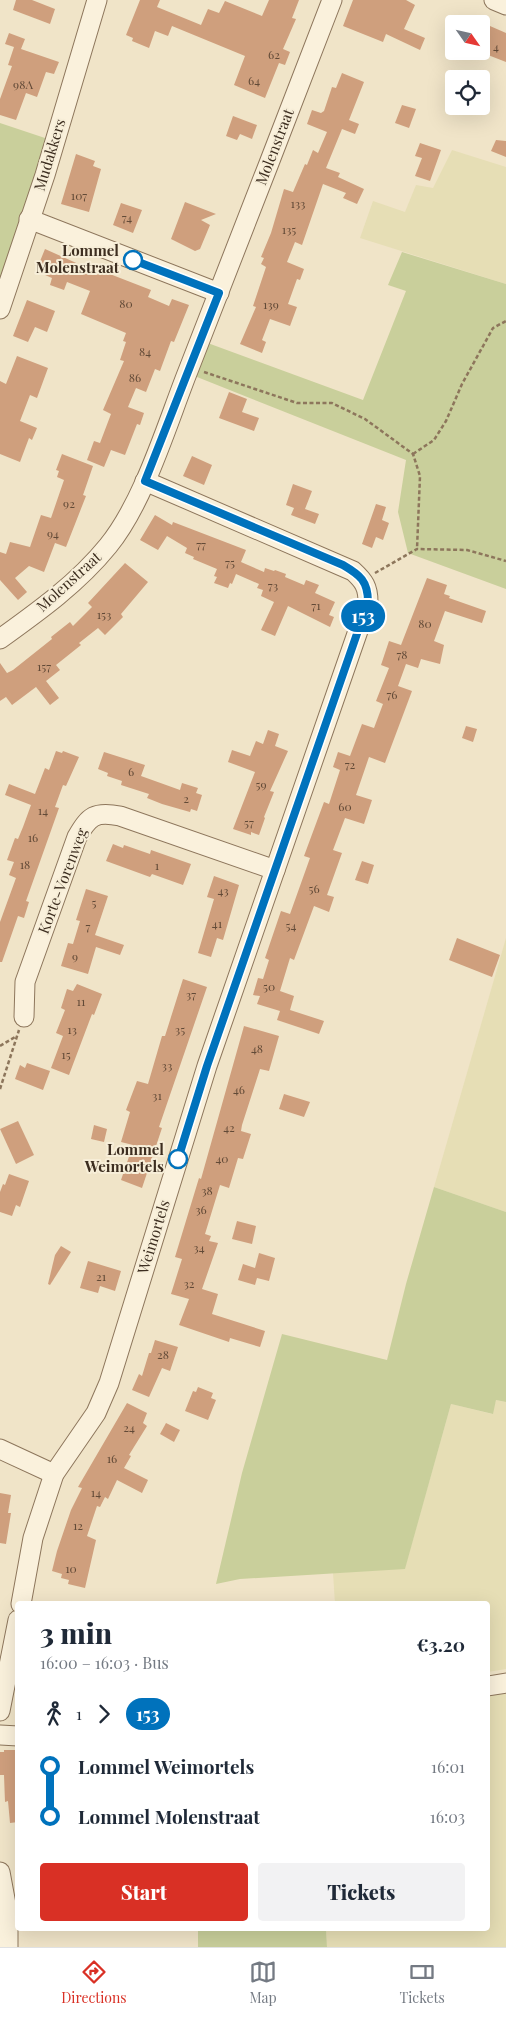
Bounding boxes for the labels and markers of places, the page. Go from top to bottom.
place label: Lommel Molenstraat [36,240,120,277]
marker: Lommel Molenstraat [123,250,143,270]
place label: Lommel Weimortels [84,1139,164,1176]
marker: Lommel Weimortels [168,1149,188,1169]

